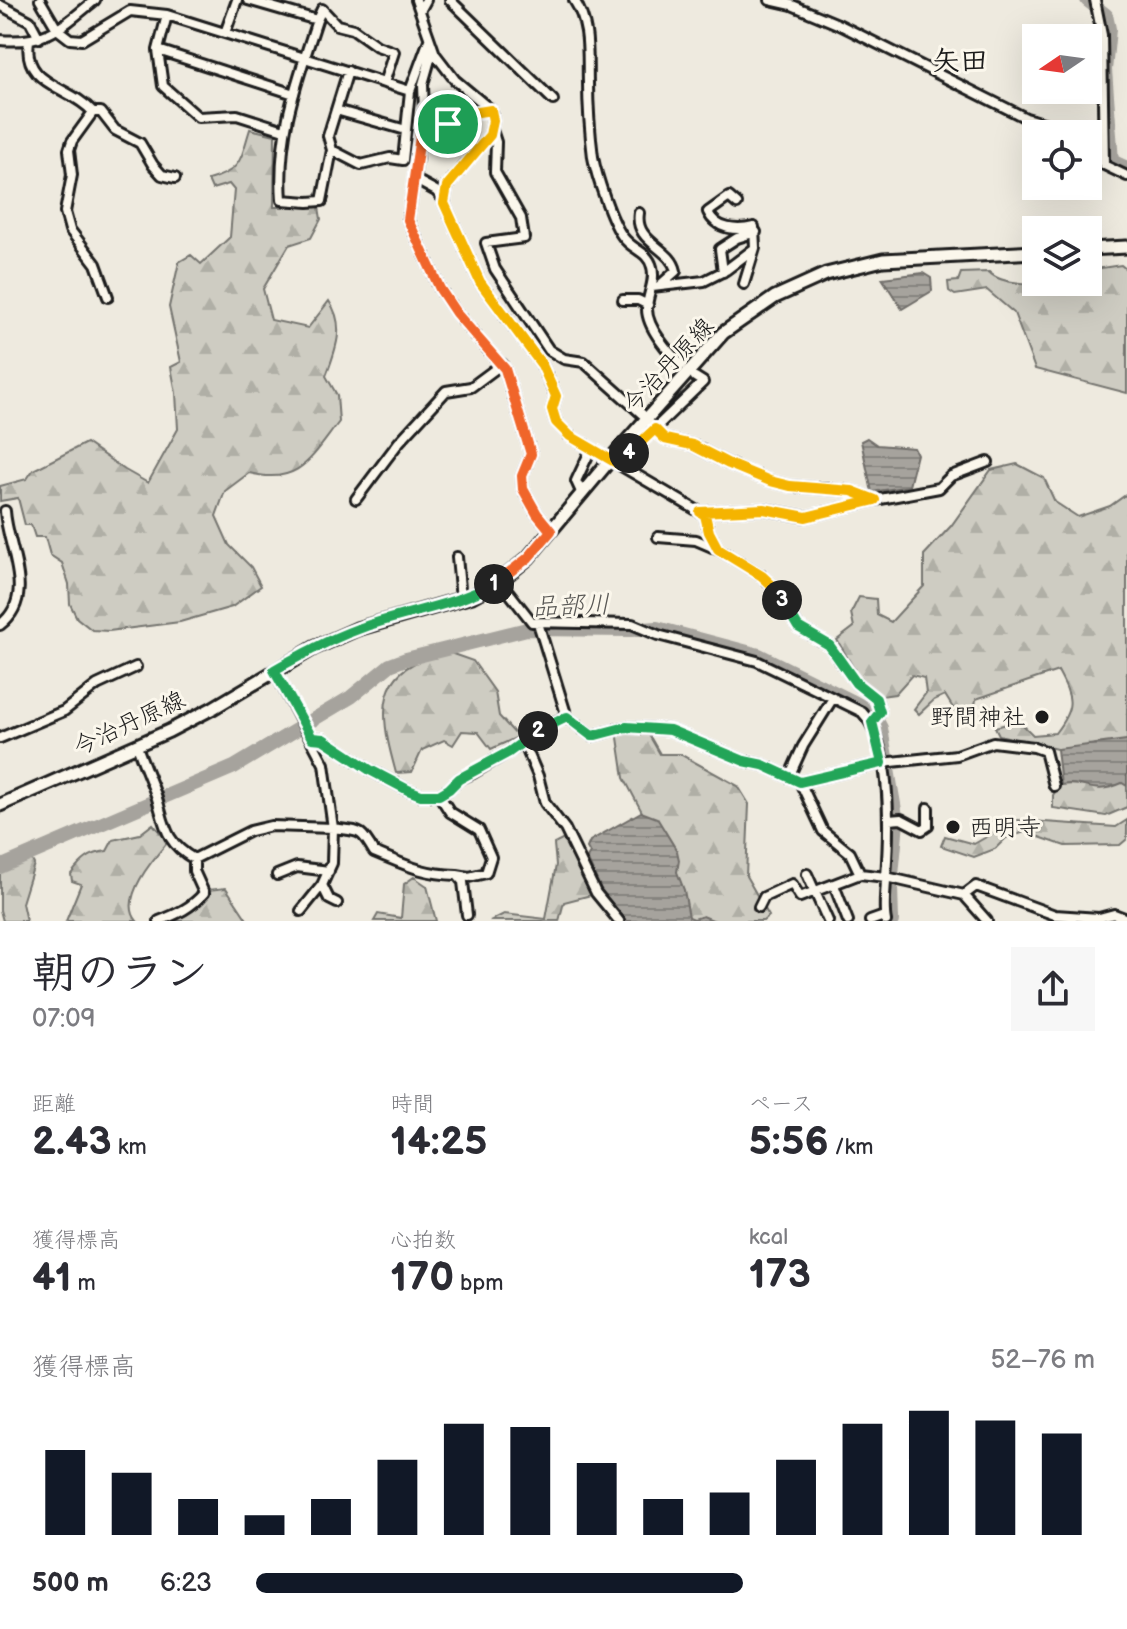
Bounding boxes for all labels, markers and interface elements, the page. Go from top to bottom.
north arrow [1022,24,1102,104]
map controls [1022,24,1102,296]
district label: 矢田 [932,45,988,78]
pin [414,90,482,158]
icon: arrive [426,102,470,146]
button: locate [1022,120,1102,200]
button: layers [1022,216,1102,296]
street label: 今治丹原線 [617,312,720,419]
pin: 4 [609,433,649,473]
text: 4 [623,439,635,466]
pin: 1 [474,564,514,604]
text: 1 [489,570,499,597]
pin: 3 [762,580,802,620]
text: 3 [776,586,788,613]
water label: 品部川 [532,590,611,623]
street label: 今治丹原線 [69,685,190,762]
place label: 野間神社 [930,703,1026,732]
marker: 野間神社 [1033,708,1051,726]
pin: 2 [518,711,558,751]
text: 2 [531,717,545,744]
place label: 西明寺 [969,813,1041,842]
marker: 西明寺 [944,818,962,836]
text: 朝のラン [32,947,208,1000]
button: share [1011,947,1095,1031]
text: 07:09 [32,1004,96,1035]
text: 距離 [32,1091,76,1118]
text: 時間 [390,1091,434,1118]
text: ペース [749,1091,813,1118]
text: 2.43 [32,1118,112,1166]
text: 14:25 [390,1118,487,1166]
text: 5:56 [749,1118,829,1166]
text: km [112,1134,147,1161]
text: /km [829,1134,874,1161]
text: kcal [749,1224,788,1251]
text: 獲得標高 [32,1227,120,1254]
text: 心拍数 [390,1227,456,1254]
text: 173 [749,1251,811,1299]
text: 41 [32,1254,72,1302]
text: 170 [390,1254,454,1302]
text: m [72,1270,96,1297]
text: bpm [454,1270,503,1297]
text: 52–76 m [990,1345,1095,1376]
text: 獲得標高 [32,1352,136,1383]
text: 500 m [32,1568,109,1599]
text: 6:23 [160,1568,212,1599]

